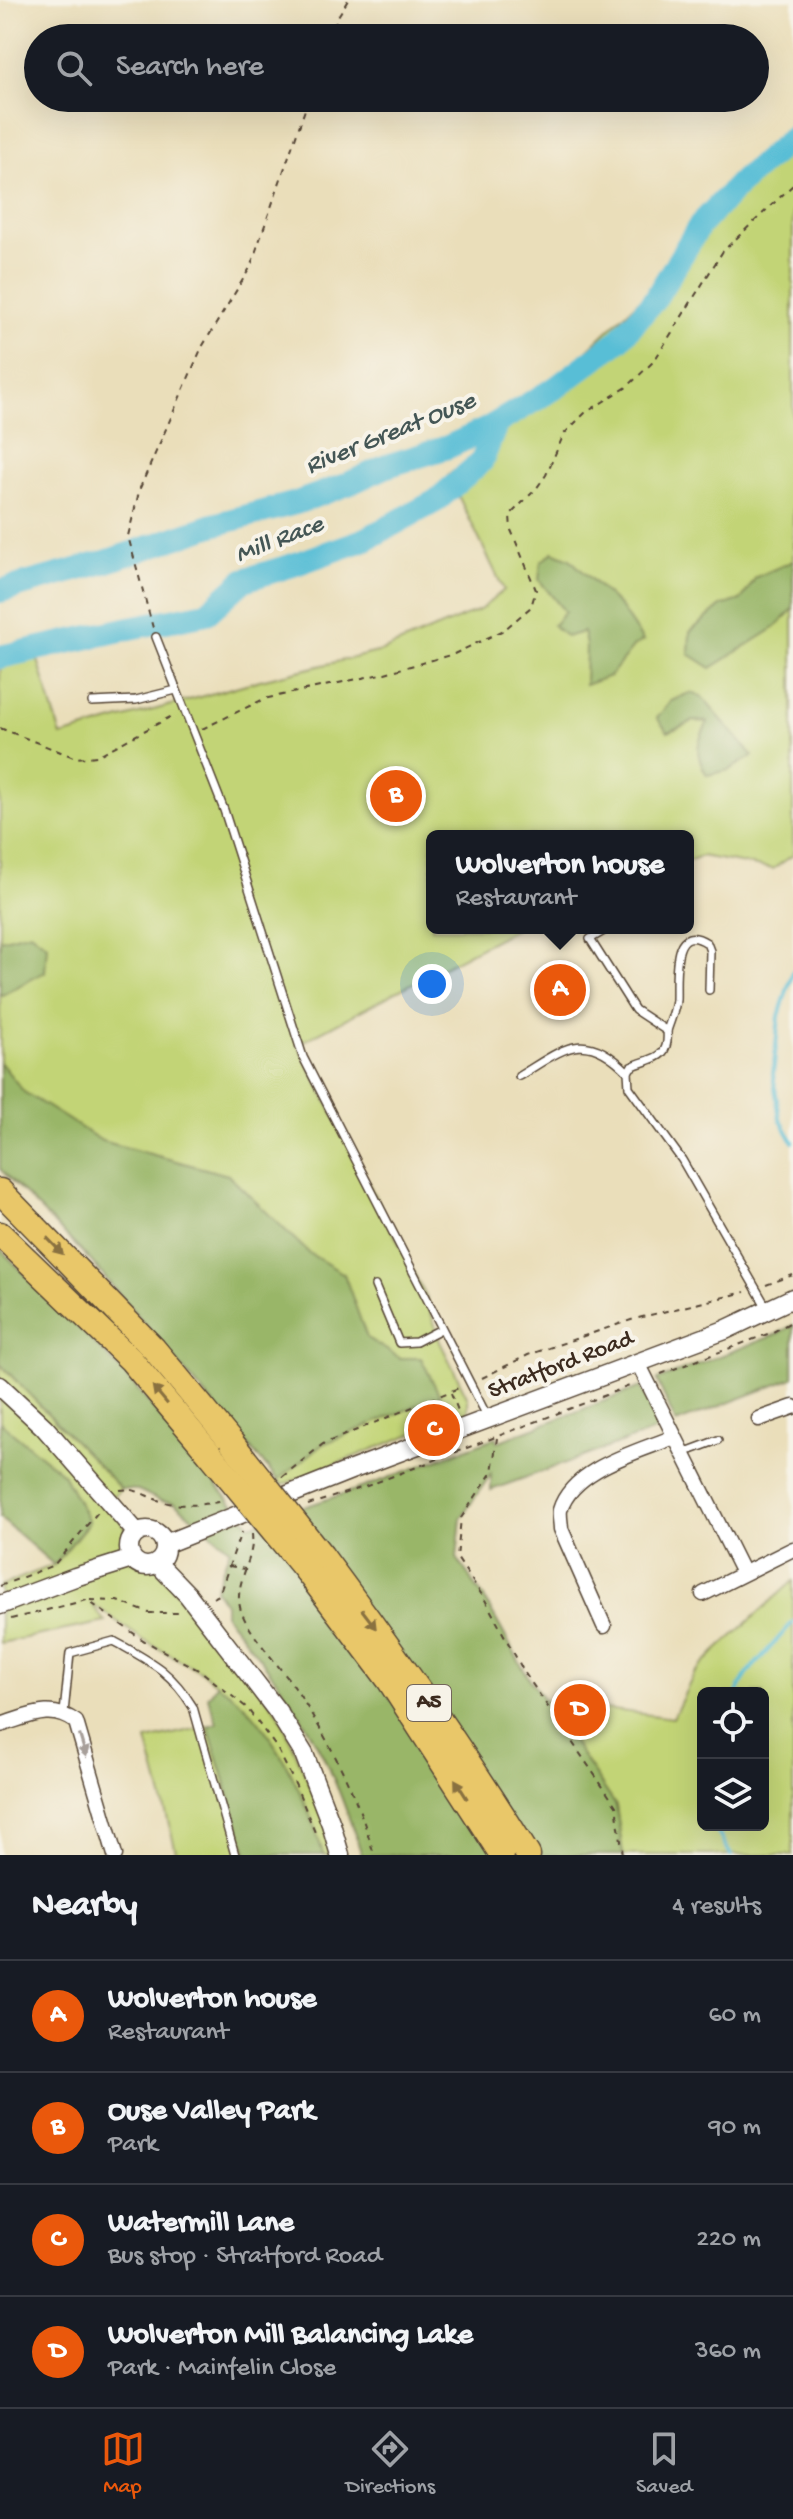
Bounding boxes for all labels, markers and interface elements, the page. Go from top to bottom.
search box [24,24,769,112]
icon: search [52,46,96,90]
text: Search here [116,51,264,86]
water label: River Great Ouse [301,386,482,483]
water label: Mill Race [232,510,330,572]
pin: B [370,766,422,826]
popup [426,830,694,934]
text: Wolverton house [456,849,664,884]
text: Restaurant [456,884,576,915]
pin: A [534,960,586,1020]
your location [412,964,452,1004]
one-way arrow [46,1236,64,1255]
street label: Stratford Road [484,1324,639,1407]
one-way arrow [152,1385,169,1405]
pin: C [408,1400,460,1460]
one-way arrow [361,1608,377,1630]
pin: D [554,1680,606,1740]
road number: A5 [407,1685,451,1721]
map controls [697,1687,769,1831]
button: locate [697,1687,769,1759]
one-way arrow [77,1735,90,1759]
button: layers [697,1759,769,1831]
one-way arrow [454,1778,468,1800]
text: Nearby [32,1887,137,1927]
text: 4 results [672,1892,761,1923]
text: Wolverton house [108,1983,316,2018]
text: A [50,2001,66,2032]
text: 60 m [708,2001,761,2032]
text: Restaurant [108,2018,228,2049]
text: Ouse Valley Park [108,2095,315,2130]
text: B [51,2113,65,2144]
text: 90 m [709,2113,761,2144]
text: Park [108,2130,158,2161]
text: Watermill Lane [108,2207,294,2242]
text: C [51,2225,65,2256]
text: 220 m [696,2225,761,2256]
text: Bus stop · Stratford Road [108,2242,382,2273]
text: Wolverton Mill Balancing Lake [108,2319,473,2354]
text: D [50,2337,66,2368]
text: 360 m [695,2337,761,2368]
text: Park · Mainfelin Close [108,2354,336,2385]
tab: Map [101,2427,145,2501]
tab: Directions [346,2427,435,2501]
tab: Saved [636,2427,692,2501]

